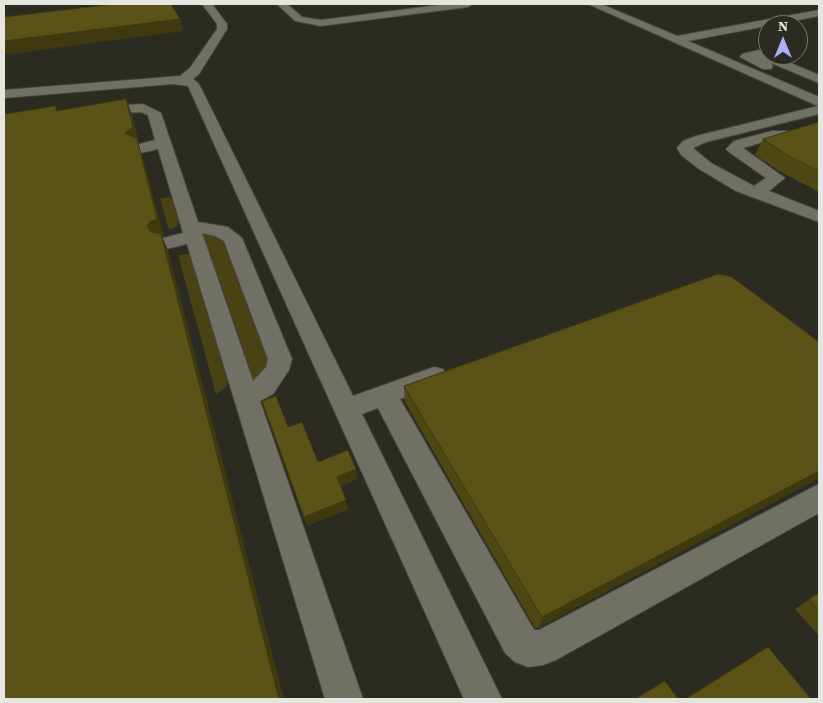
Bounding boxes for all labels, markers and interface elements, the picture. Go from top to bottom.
north arrow [758,15,808,65]
text: N [778,16,788,36]

